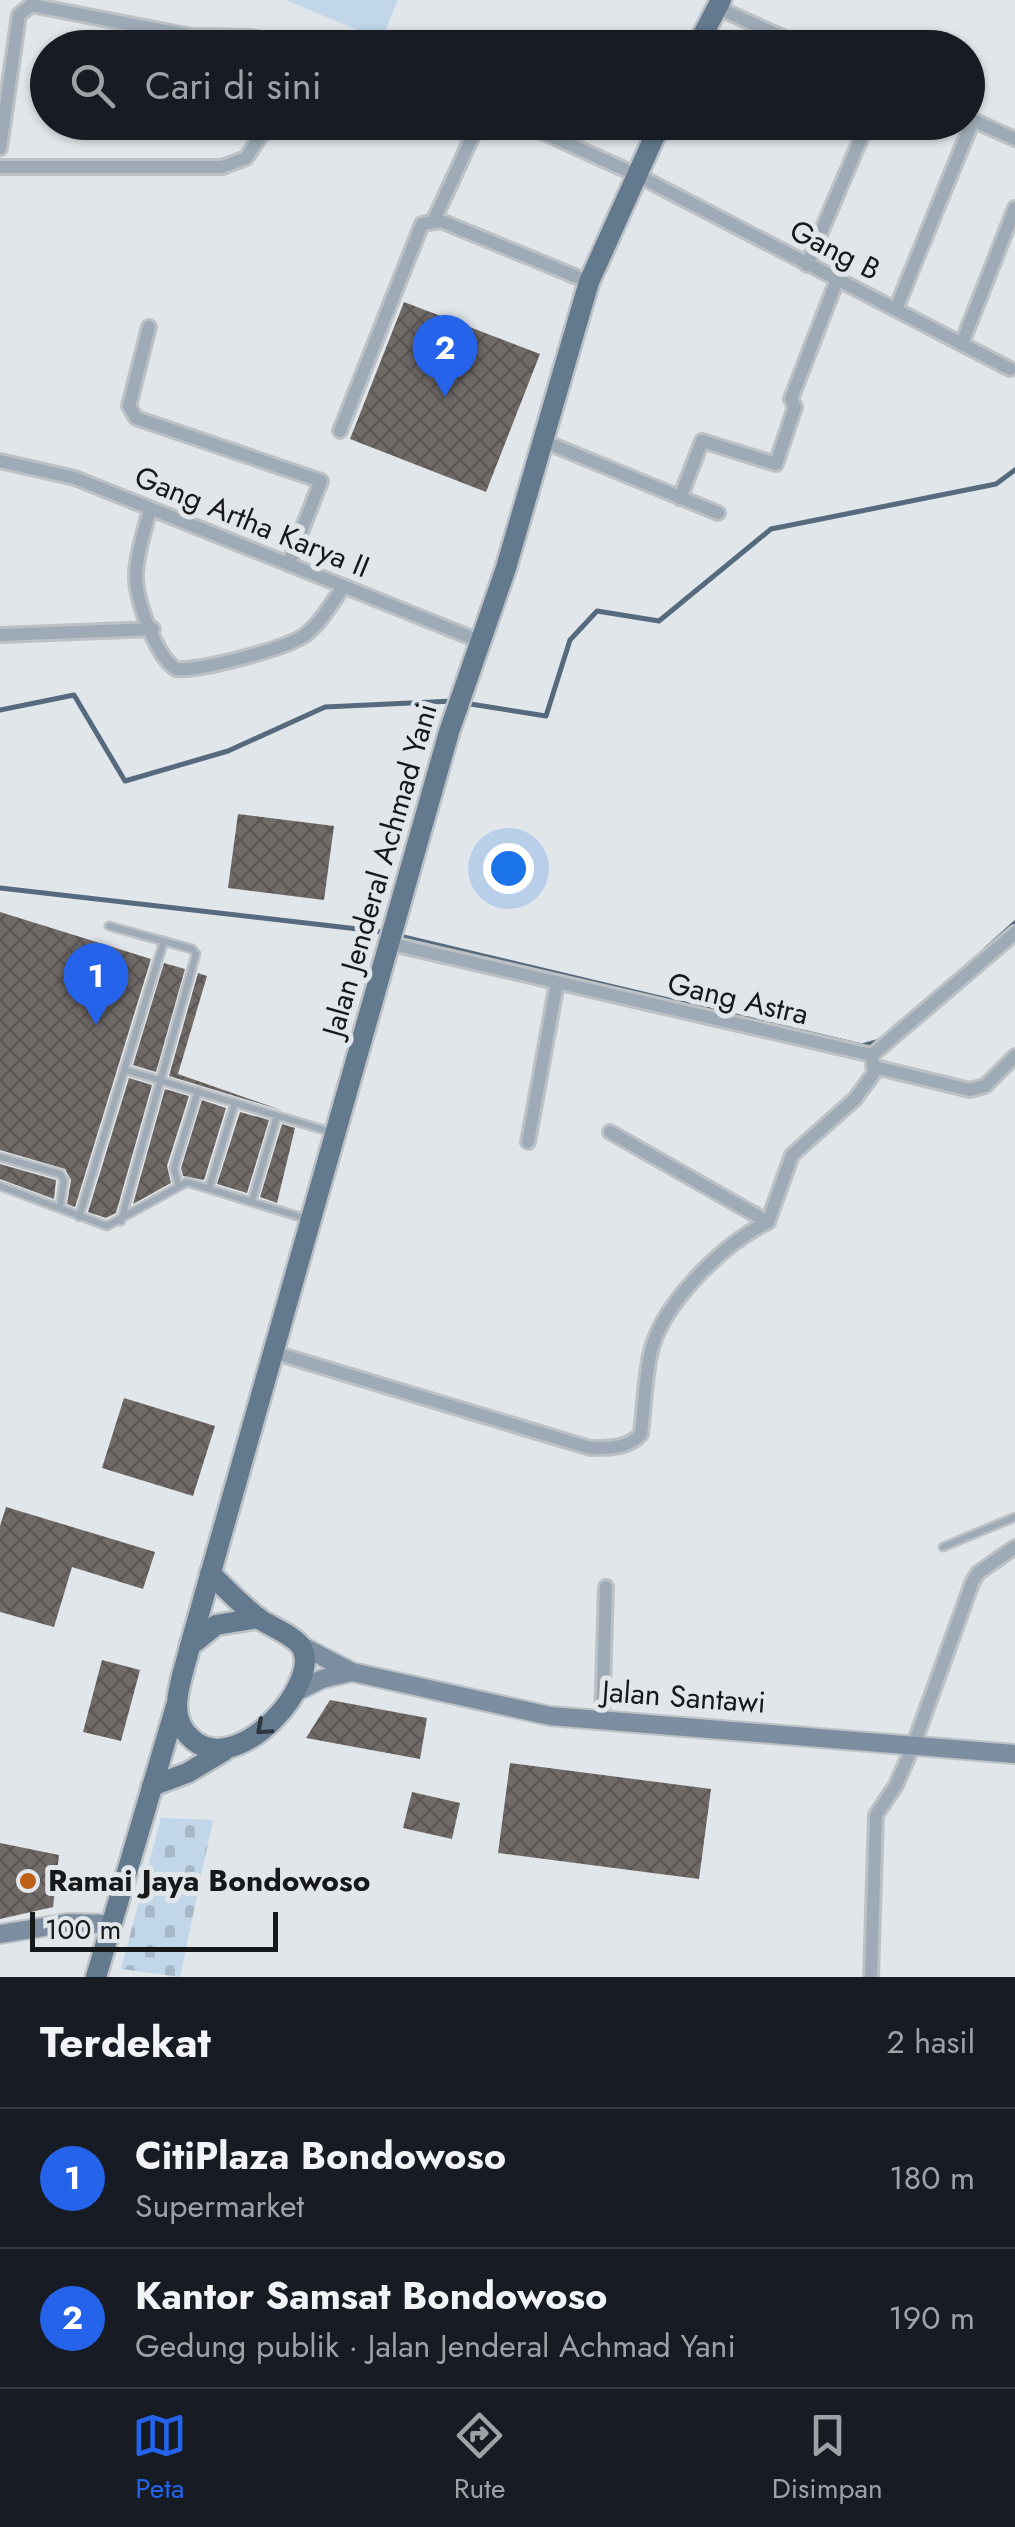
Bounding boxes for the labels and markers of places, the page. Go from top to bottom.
pin: 2 [412,314,478,397]
pin: 1 [64,942,128,1025]
place label: Ramai Jaya Bondowoso [48,1859,370,1902]
marker: Ramai Jaya Bondowoso [17,1870,39,1892]

